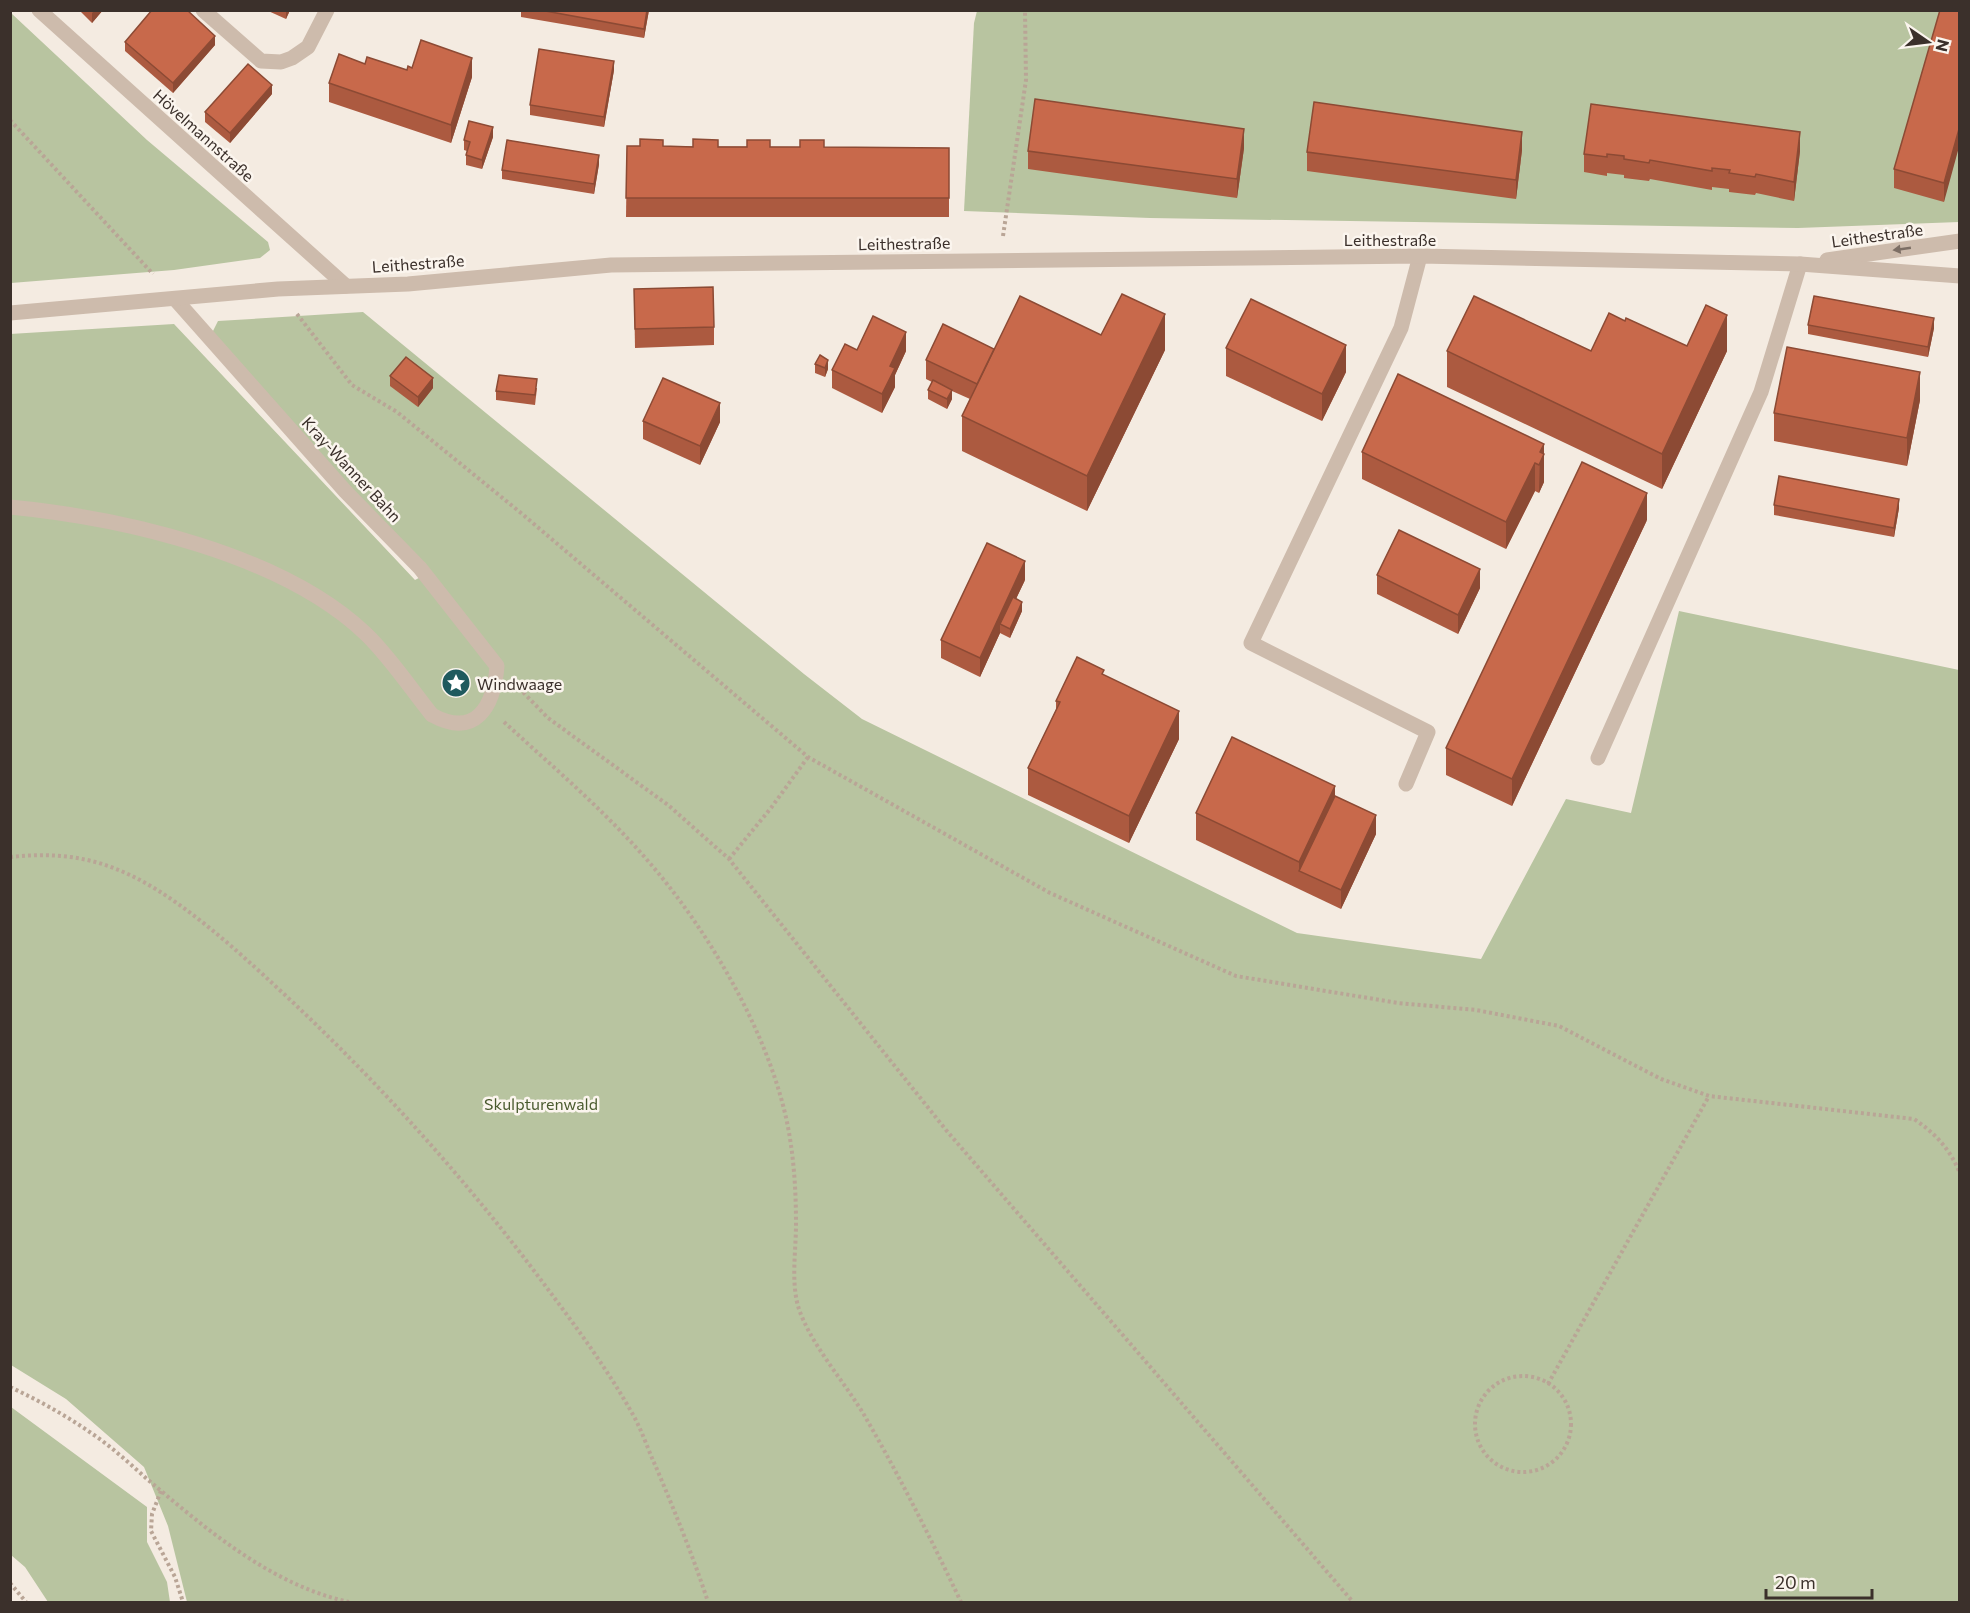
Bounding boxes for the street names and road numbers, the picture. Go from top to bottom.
street label: Hövelmannstraße [150,85,258,185]
street label: Leithestraße [1830,219,1924,251]
street label: Leithestraße [1344,230,1436,249]
street label: Leithestraße [858,233,950,253]
street label: Leithestraße [371,250,465,276]
street label: Kray-Wanner Bahn [299,413,405,525]

